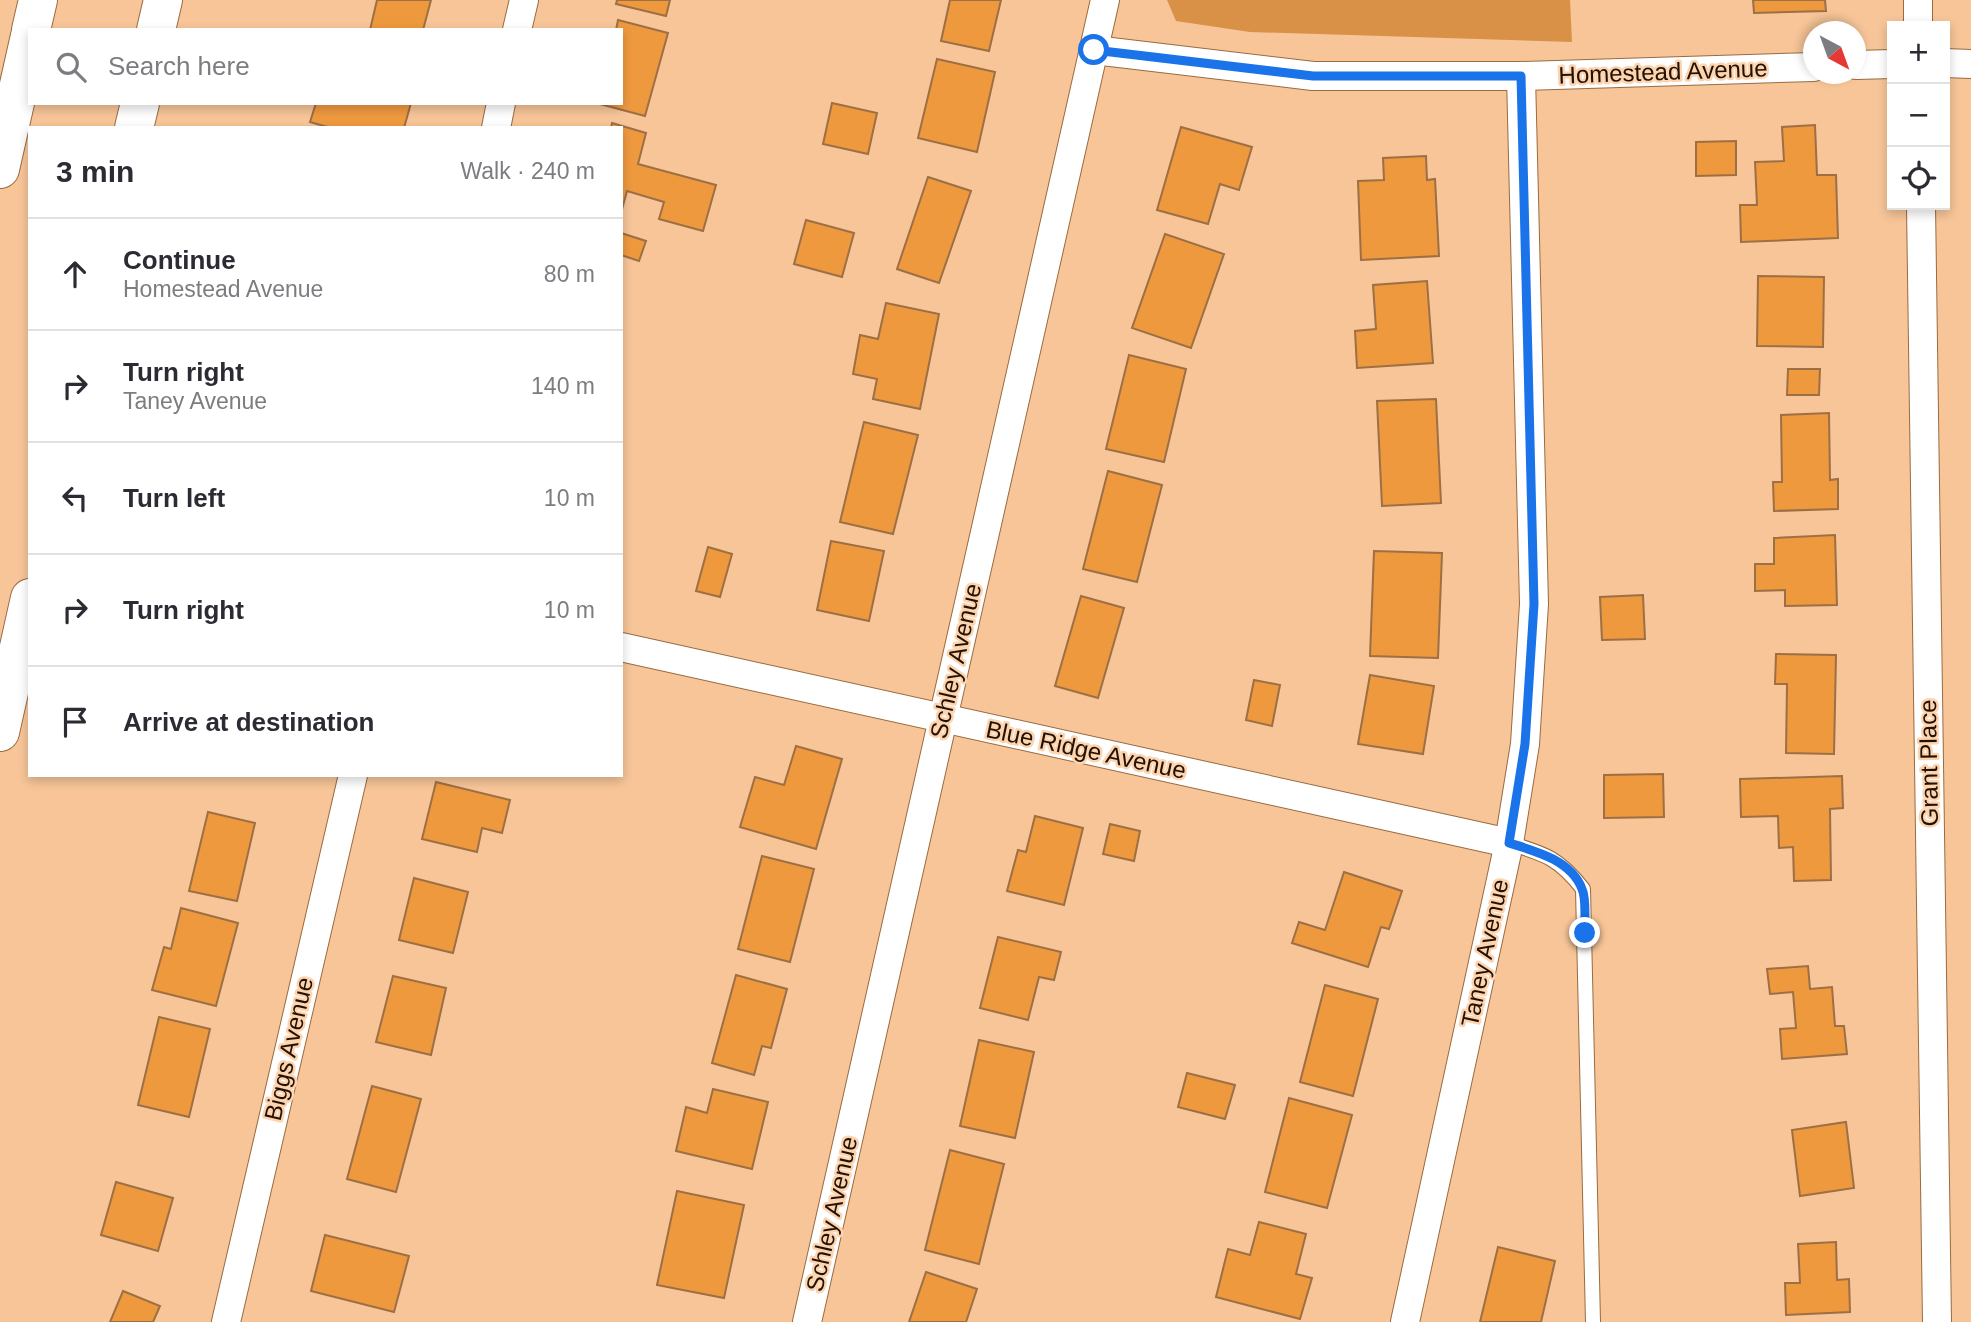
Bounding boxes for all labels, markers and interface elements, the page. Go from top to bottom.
north arrow [1803,21,1866,84]
map controls [1887,21,1950,210]
button: + [1887,21,1950,84]
search box [28,28,623,105]
route start [1078,34,1109,65]
icon: search [52,48,90,86]
text: Search here [108,51,250,81]
street label: Homestead Avenue [1558,54,1768,89]
button: − [1887,84,1950,147]
button: locate [1887,147,1950,210]
text: 3 min [56,155,134,188]
text: Walk · 240 m [460,158,595,184]
text: Continue [123,245,236,275]
icon: ahead [56,255,94,293]
text: 80 m [544,261,595,287]
text: Homestead Avenue [123,276,323,302]
text: Turn right [123,357,244,387]
icon: right [56,367,94,405]
text: 140 m [531,373,595,399]
text: Taney Avenue [123,388,267,414]
icon: left [56,479,94,517]
text: Turn left [123,483,225,513]
text: 10 m [544,485,595,511]
street label: Schley Avenue [925,581,986,741]
icon: right [56,591,94,629]
text: Turn right [123,595,244,625]
text: 10 m [544,597,595,623]
street label: Grant Place [1914,699,1943,827]
icon: arrive [56,703,94,741]
text: Arrive at destination [123,707,374,737]
street label: Blue Ridge Avenue [984,715,1189,784]
street label: Taney Avenue [1456,877,1513,1029]
route end [1569,917,1600,948]
street label: Biggs Avenue [259,975,318,1123]
street label: Schley Avenue [801,1134,862,1294]

